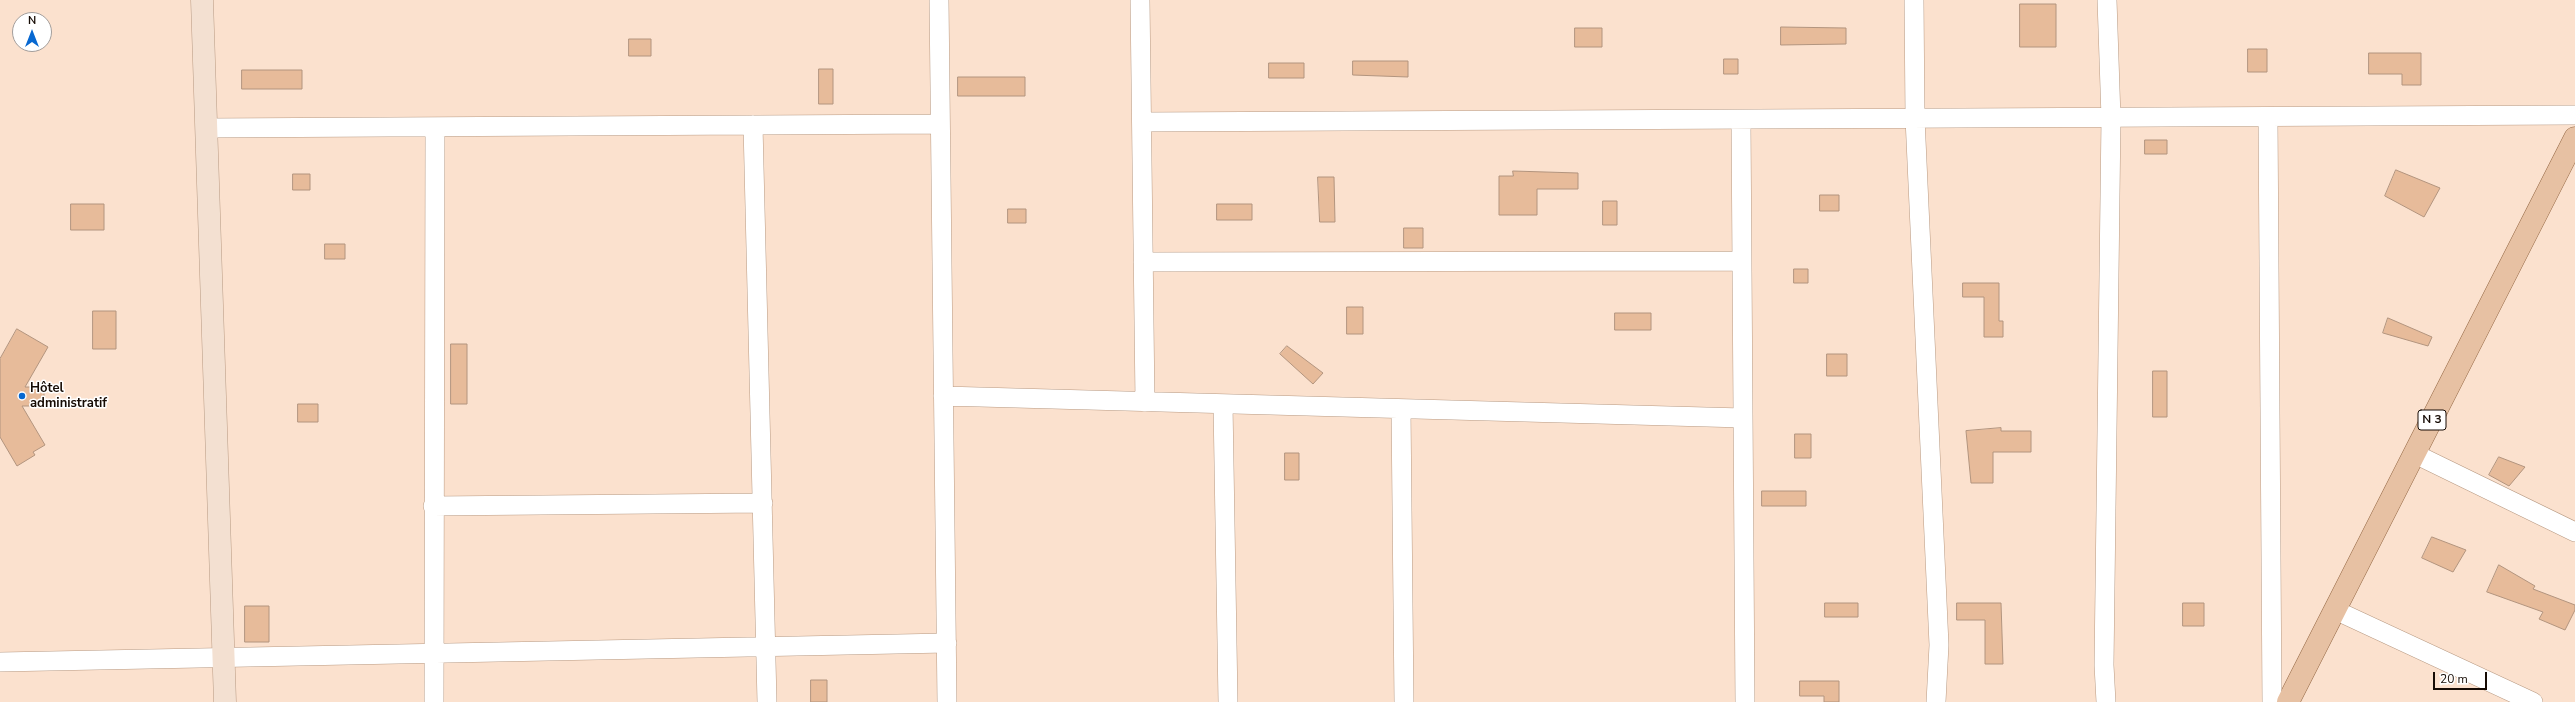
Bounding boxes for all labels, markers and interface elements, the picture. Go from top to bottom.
north arrow [12,12,52,52]
text: N [28,13,36,28]
place label: Hôtel administratif [30,381,107,412]
marker: Hôtel administratif [17,391,27,401]
road number: N 3 [2418,410,2446,430]
scale bar [2435,664,2489,690]
text: 20 m [2440,671,2468,687]

